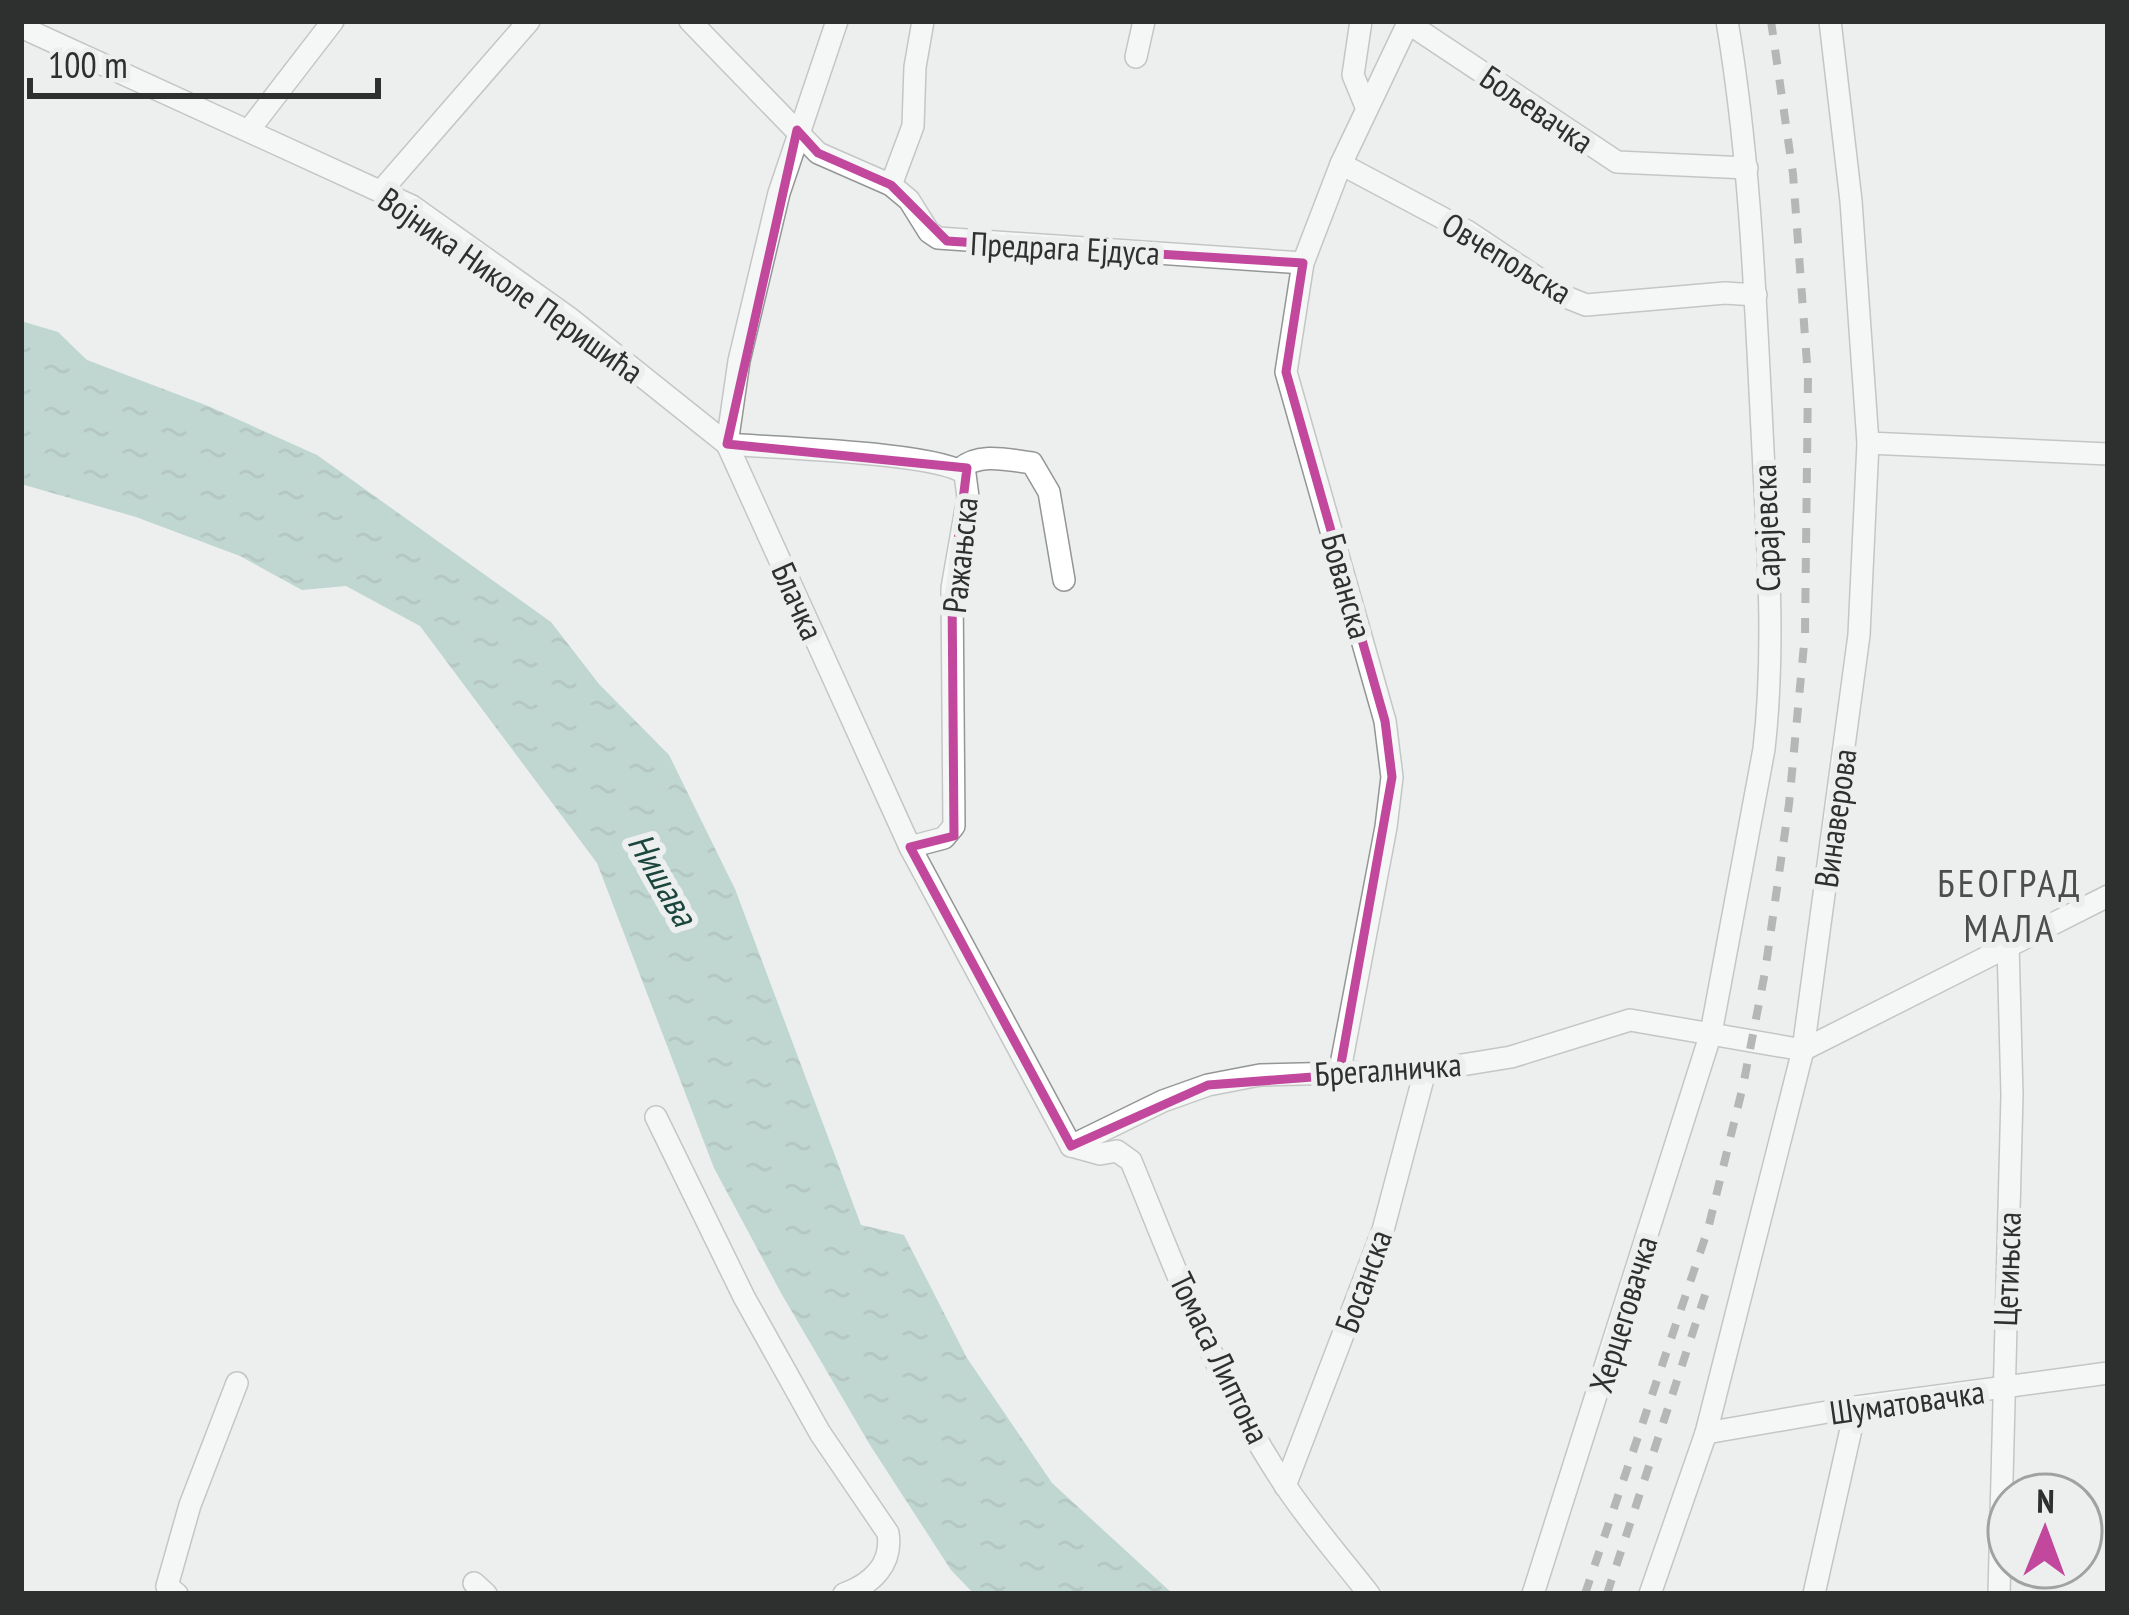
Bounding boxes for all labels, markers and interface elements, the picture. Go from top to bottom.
scale bar [30,24,378,98]
text: 100 m [48,41,128,88]
street label: Бољевачка [1472,55,1602,162]
street label: Војника Николе Перишића [371,177,652,392]
street label: Овчепољска [1435,202,1580,313]
street label: Предрага Ејдуса [969,221,1161,274]
street label: Сарајевска [1742,463,1789,593]
street label: Ражањска [932,495,987,615]
street label: Бованска [1312,528,1383,643]
street label: Блачка [762,555,834,646]
street label: Винаверова [1804,746,1866,890]
water label: Нишава [618,824,710,935]
district label: БЕОГРАД МАЛА [1937,857,2083,953]
street label: Брегалничка [1313,1042,1463,1095]
street label: Цетињска [1983,1211,2030,1327]
street label: Босанска [1324,1224,1401,1338]
street label: Херцеговачка [1578,1231,1667,1397]
street label: Томаса Липтона [1161,1265,1280,1450]
street label: Шуматовачка [1827,1369,1987,1434]
north arrow [1985,1471,2105,1591]
text: N [2036,1479,2055,1522]

